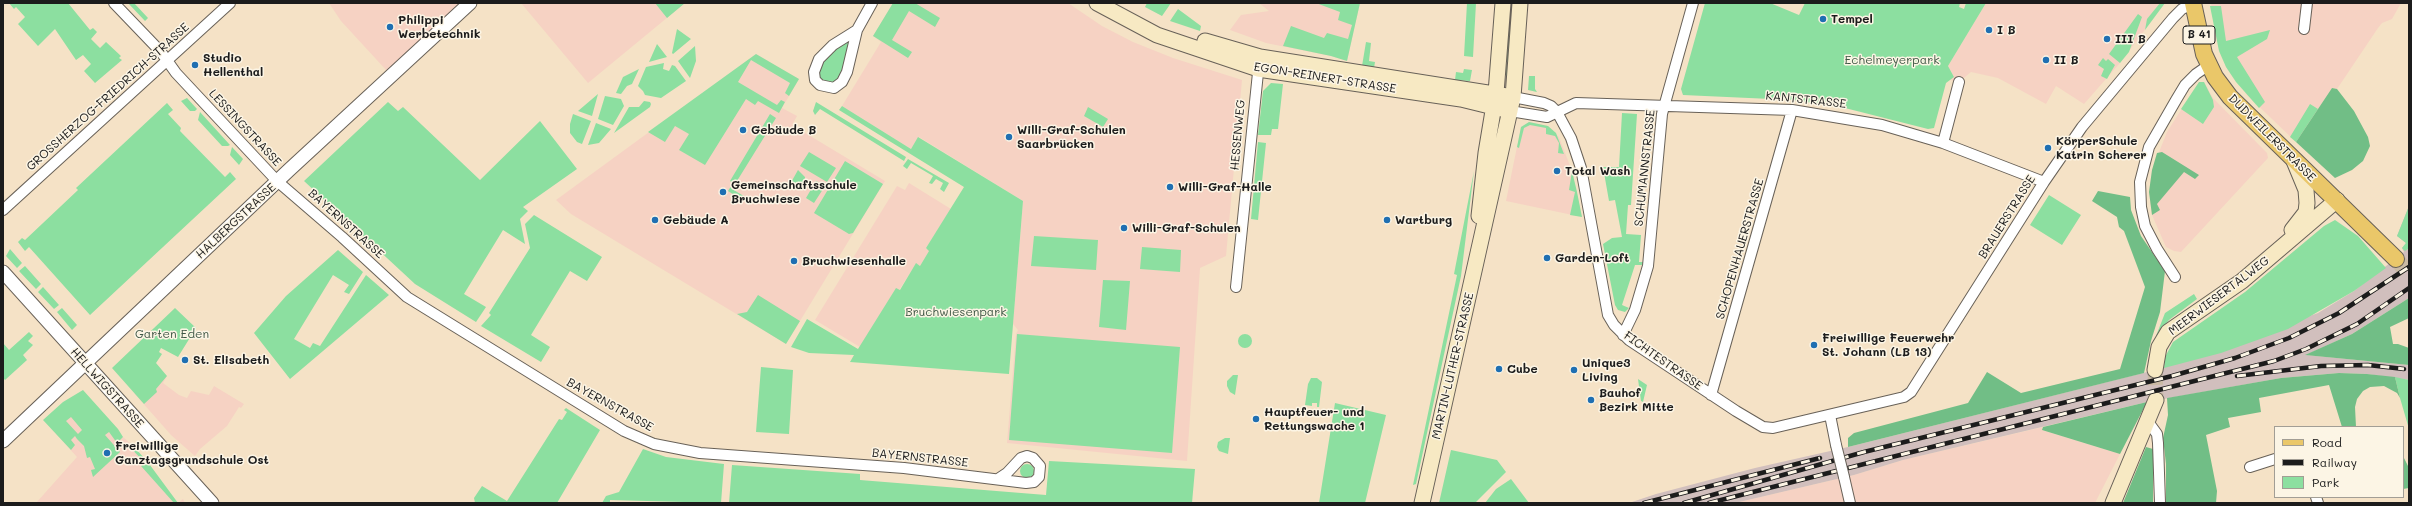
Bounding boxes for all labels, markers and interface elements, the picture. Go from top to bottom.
place label: Tempel [1831,12,1873,26]
place label: Philippi Werbetechnik [398,13,480,41]
marker: Tempel [1818,14,1828,24]
street label: GROSSHERZOG-FRIEDRICH-STRASSE [24,20,192,174]
marker: Philippi Werbetechnik [385,22,395,32]
place label: I B [1997,23,2016,37]
marker: I B [1984,25,1994,35]
road number: B 41 [2183,26,2215,44]
place label: III B [2115,32,2146,46]
marker: III B [2102,34,2112,44]
place label: Studio Hellenthal [203,51,263,79]
park label: Echelmeyerpark [1844,53,1940,67]
place label: II B [2054,53,2079,67]
marker: II B [2041,55,2051,65]
marker: Studio Hellenthal [190,60,200,70]
street label: EGON-REINERT-STRASSE [1253,60,1397,96]
street label: LESSINGSTRASSE [206,87,284,169]
street label: KANTSTRASSE [1765,89,1847,111]
street label: DUDWEILERSTRASSE [2225,91,2319,185]
street label: HESSENWEG [1228,99,1248,171]
street label: SCHUMANNSTRASSE [1632,109,1658,227]
place label: Gebäude B [751,123,816,137]
place label: Willi-Graf-Schulen Saarbrücken [1017,123,1126,151]
marker: Gebäude B [738,125,748,135]
marker: Willi-Graf-Schulen Saarbrücken [1004,132,1014,142]
place label: KörperSchule Katrin Scherer [2056,134,2147,162]
marker: KörperSchule Katrin Scherer [2043,143,2053,153]
place label: Total Wash [1565,164,1630,178]
marker: Total Wash [1552,166,1562,176]
street label: BRAUERSTRASSE [1975,173,2039,261]
street label: SCHOPENHAUERSTRASSE [1713,177,1767,321]
place label: Gemeinschaftsschule Bruchwiese [731,178,857,206]
street label: HALBERGSTRASSE [193,180,279,262]
place label: Willi-Graf-Halle [1178,180,1272,194]
marker: Willi-Graf-Halle [1165,182,1175,192]
street label: BAYERNSTRASSE [305,186,387,262]
marker: Gemeinschaftsschule Bruchwiese [718,187,728,197]
place label: Gebäude A [663,213,729,227]
place label: Wartburg [1395,213,1452,227]
marker: Gebäude A [650,215,660,225]
marker: Wartburg [1382,215,1392,225]
place label: Willi-Graf-Schulen [1132,221,1241,235]
marker: Willi-Graf-Schulen [1119,223,1129,233]
place label: Garden-Loft [1555,251,1629,265]
marker: Garden-Loft [1542,253,1552,263]
street label: MEERWIESERTALWEG [2166,253,2272,339]
place label: Bruchwiesenhalle [802,254,906,268]
marker: Bruchwiesenhalle [789,256,799,266]
street label: MARTIN-LUTHER-STRASSE [1429,291,1477,441]
park label: Bruchwiesenpark [905,305,1007,319]
park label: Garten Eden [135,327,209,341]
street label: FICHTESTRASSE [1621,329,1705,393]
place label: Freiwillige Feuerwehr St. Johann (LB 13) [1822,331,1954,359]
marker: Freiwillige Feuerwehr St. Johann (LB 13) [1809,340,1819,350]
street label: HELLWIGSTRASSE [67,345,147,431]
place label: St. Elisabeth [193,353,269,367]
marker: St. Elisabeth [180,355,190,365]
place label: Unique3 Living [1582,356,1630,384]
place label: Cube [1507,362,1538,376]
marker: Cube [1494,364,1504,374]
marker: Unique3 Living [1569,365,1579,375]
street label: BAYERNSTRASSE [564,375,656,435]
place label: Bauhof Bezirk Mitte [1599,386,1674,414]
marker: Bauhof Bezirk Mitte [1586,395,1596,405]
place label: Hauptfeuer- und Rettungswache 1 [1264,405,1365,433]
marker: Hauptfeuer- und Rettungswache 1 [1251,414,1261,424]
legend [2274,426,2404,498]
text: Road [2312,434,2342,450]
place label: Freiwillige Ganztagsgrundschule Ost [115,439,269,467]
street label: BAYERNSTRASSE [871,446,969,470]
marker: Freiwillige Ganztagsgrundschule Ost [102,448,112,458]
text: Railway [2312,454,2357,470]
text: Park [2312,474,2339,490]

